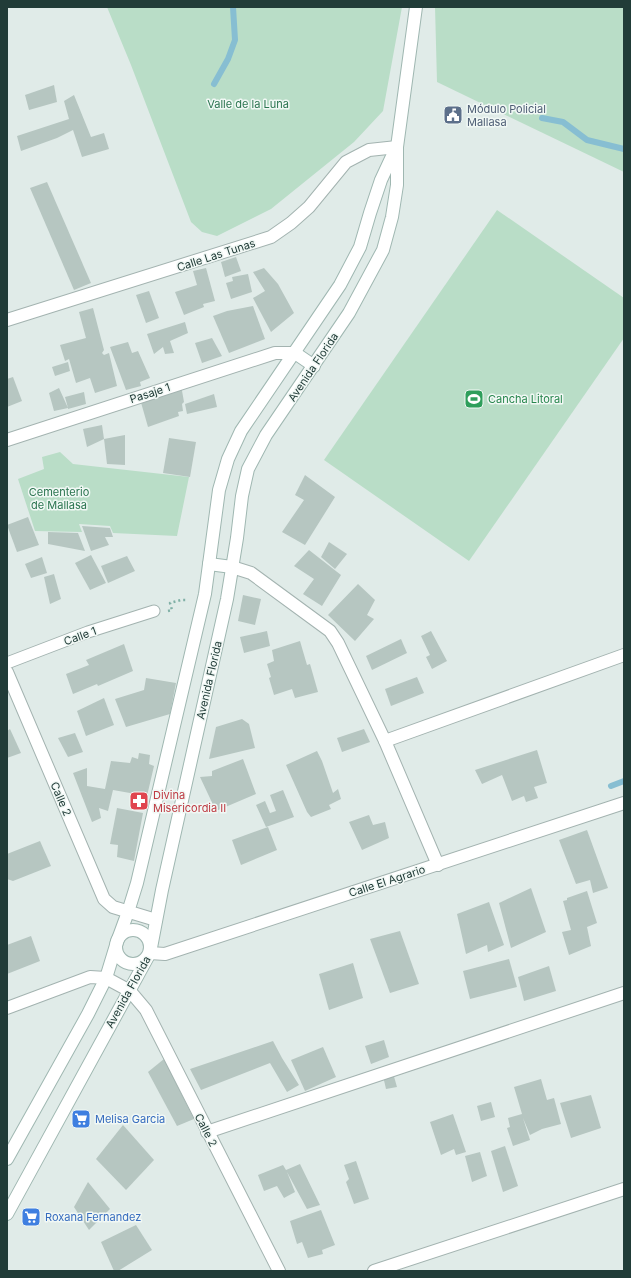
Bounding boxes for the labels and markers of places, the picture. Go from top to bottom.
place label: Módulo Policial Mallasa [467,102,546,129]
public building icon: Módulo Policial Mallasa [442,104,464,126]
sports icon: Cancha Litoral [463,388,485,410]
place label: Cancha Litoral [488,392,563,406]
place label: Divina Misericordia II [153,788,226,815]
pharmacy icon: Divina Misericordia II [128,790,150,812]
supermarket icon: Melisa Garcia [70,1108,92,1130]
place label: Melisa Garcia [95,1112,165,1126]
supermarket icon: Roxana Fernandez [20,1206,42,1228]
place label: Roxana Fernandez [45,1210,141,1224]

